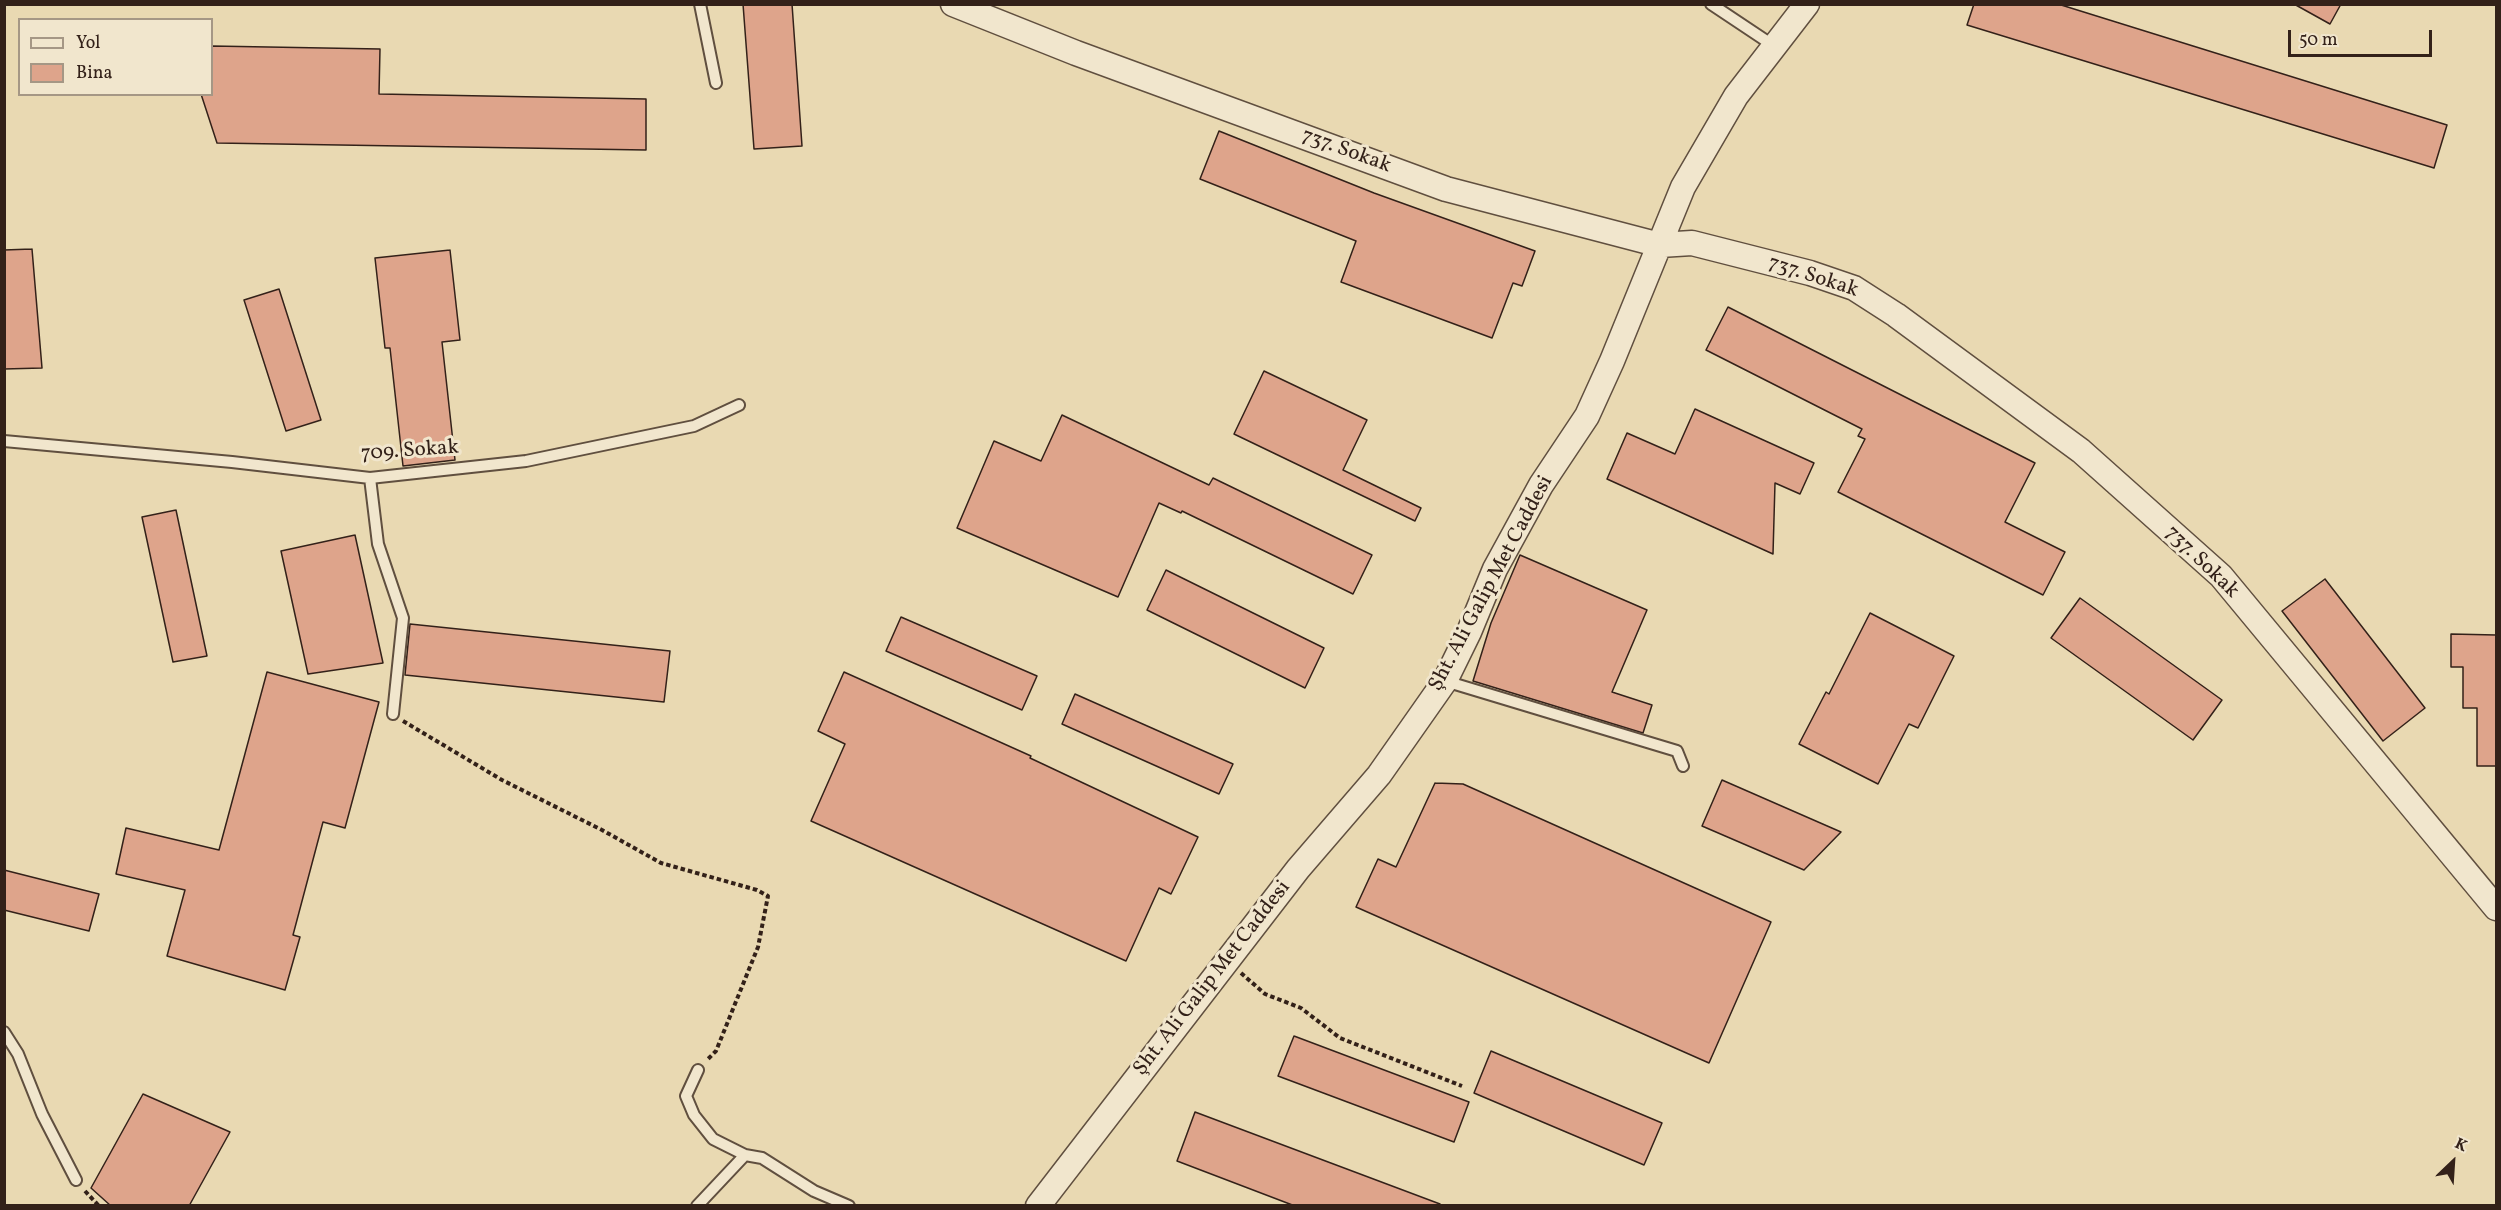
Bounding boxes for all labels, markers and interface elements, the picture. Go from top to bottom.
legend [18,18,213,96]
scale bar [2291,18,2435,56]
text: 50 m [2299,28,2338,53]
text: Yol [76,31,101,56]
text: Bina [76,61,112,86]
street label: 737. Sokak [1298,124,1394,180]
street label: 737. Sokak [1765,252,1861,304]
street label: 709. Sokak [360,436,460,468]
street label: Şht. Ali Galip Met Caddesi [1424,472,1560,696]
street label: 737. Sokak [2159,521,2243,605]
street label: Şht. Ali Galip Met Caddesi [1129,876,1297,1082]
north arrow [2423,1132,2483,1192]
text: K [2451,1133,2471,1158]

